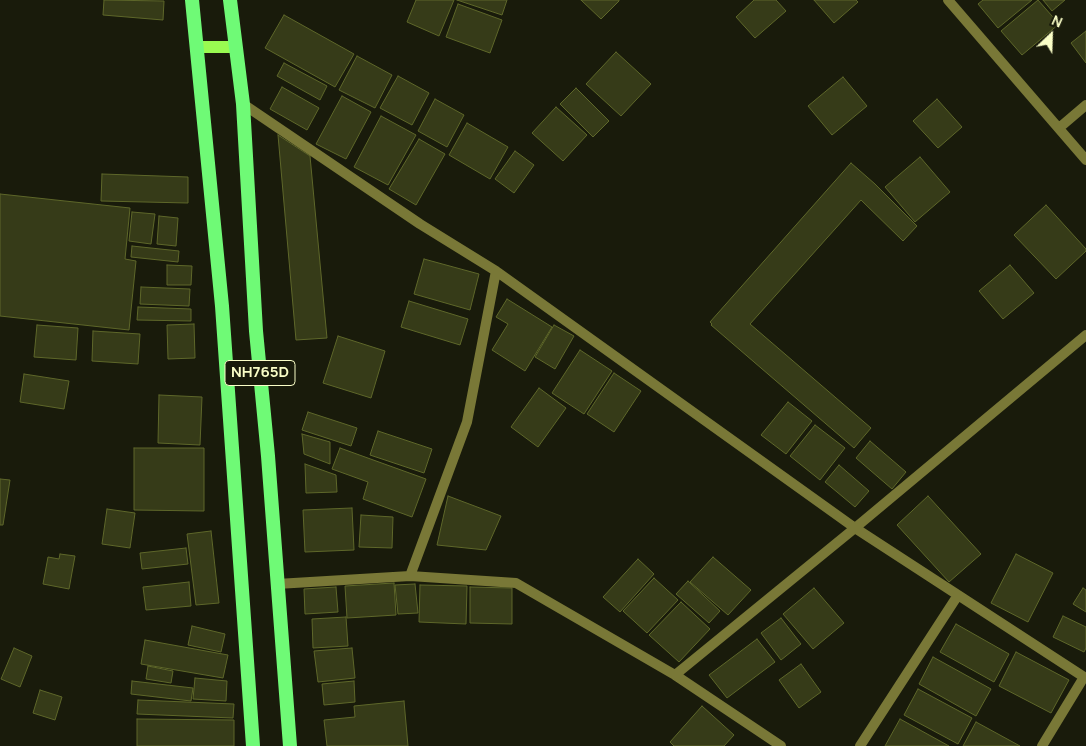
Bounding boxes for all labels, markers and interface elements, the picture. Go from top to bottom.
north arrow [1026,10,1076,60]
text: N [1049,10,1066,32]
road number: NH765D [225,360,295,386]

